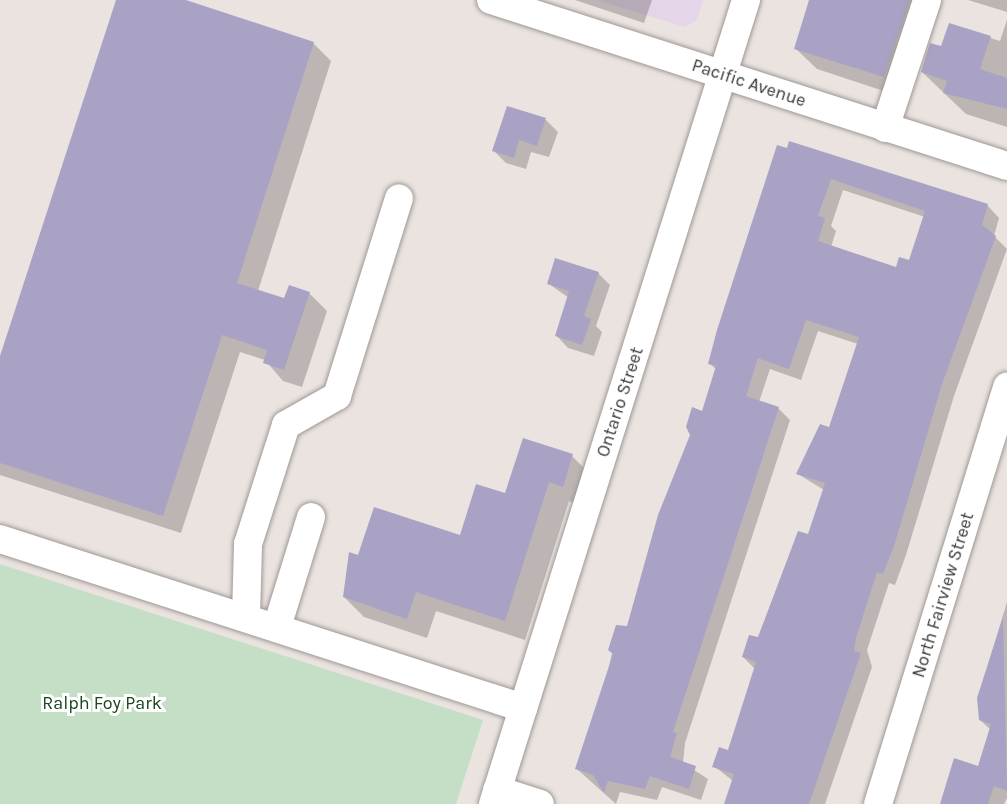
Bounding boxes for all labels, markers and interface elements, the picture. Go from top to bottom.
street label: Pacific Avenue [689,54,809,112]
street label: Ontario Street [592,344,648,460]
street label: North Fairview Street [908,510,978,680]
park label: Ralph Foy Park [42,692,162,714]

